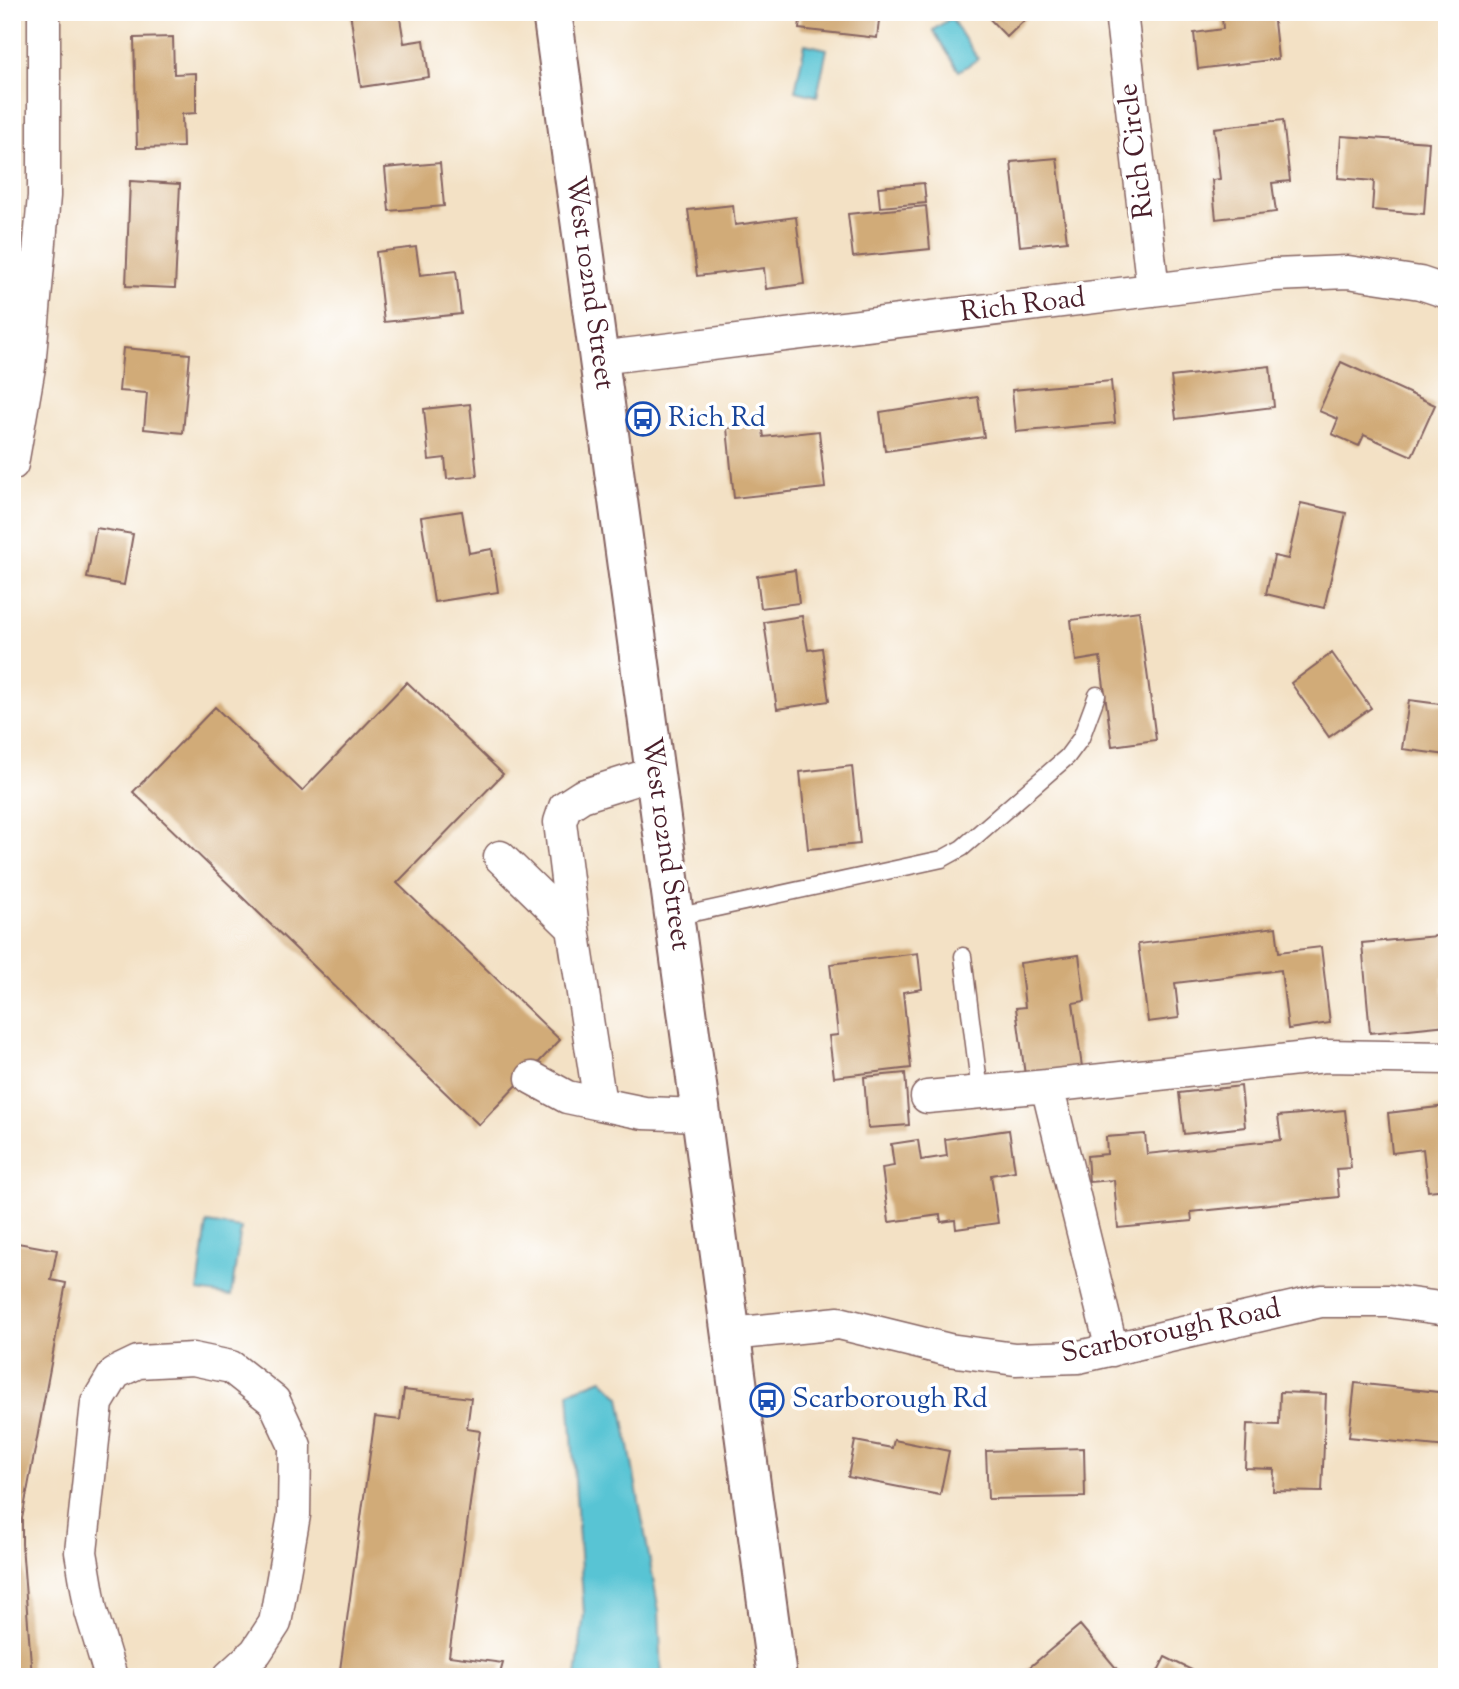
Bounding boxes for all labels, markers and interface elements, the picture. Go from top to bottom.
street label: Rich Circle [1109,81,1165,221]
street label: West 102nd Street [554,174,624,393]
street label: Rich Road [958,278,1088,334]
place label: Rich Rd [668,399,766,439]
bus stop icon: Rich Rd [624,400,662,438]
street label: West 102nd Street [630,735,700,954]
street label: Scarborough Road [1057,1289,1285,1375]
place label: Scarborough Rd [792,1380,988,1420]
bus stop icon: Scarborough Rd [748,1381,786,1419]

